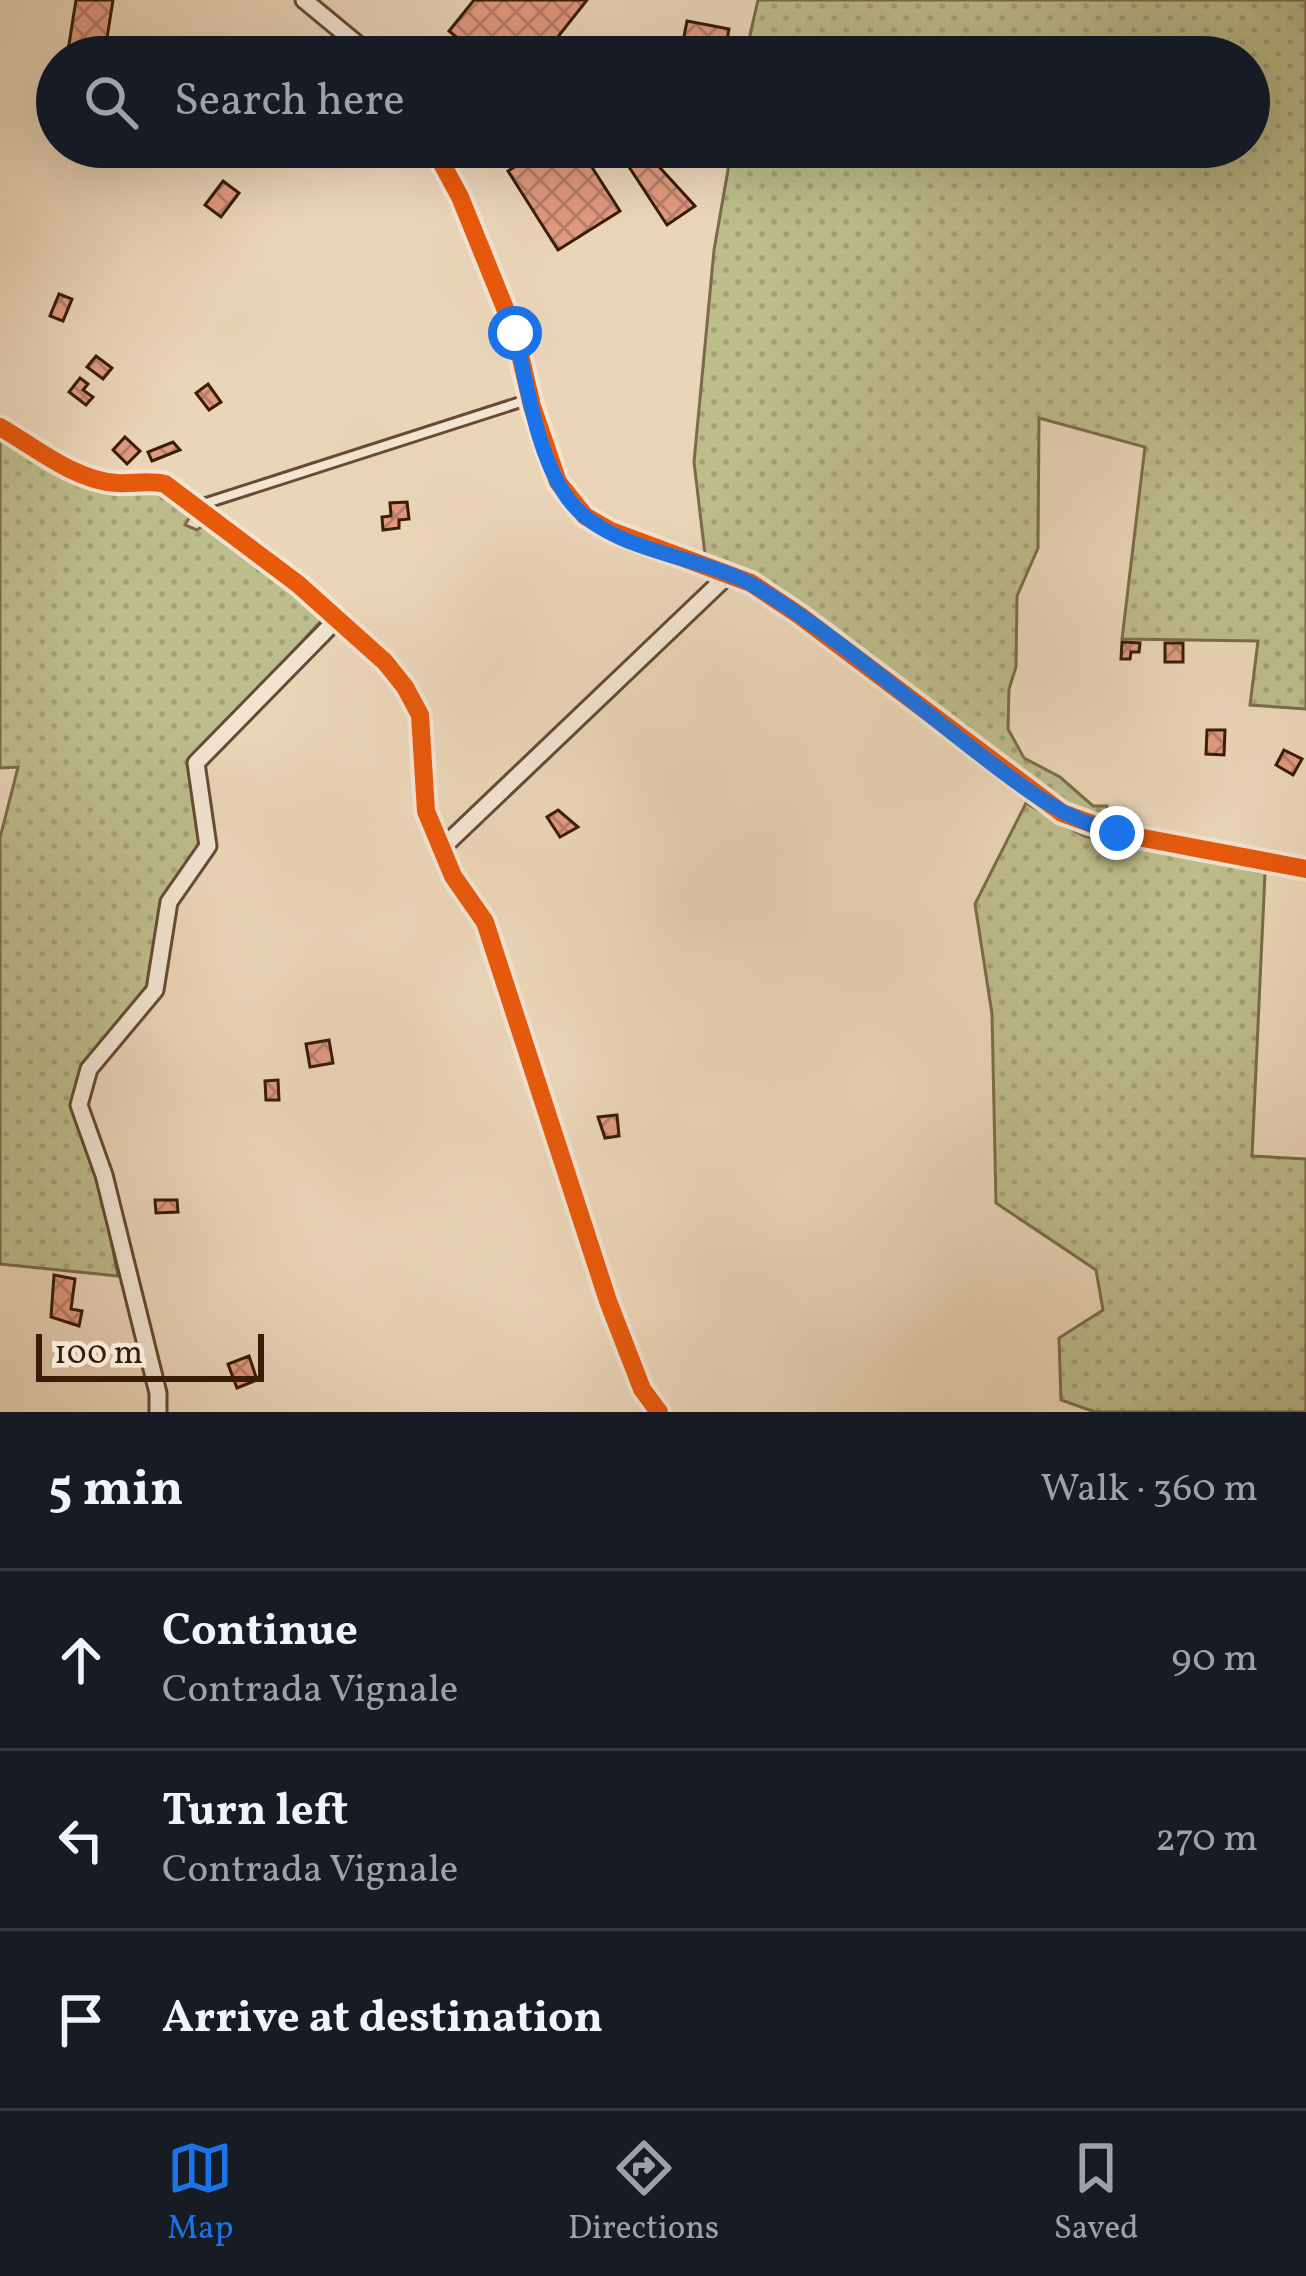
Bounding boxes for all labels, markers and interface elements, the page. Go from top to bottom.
search box [36,36,1270,168]
icon: search [78,69,144,135]
text: Search here [174,71,405,134]
route start [488,306,542,360]
route end [1090,806,1144,860]
scale bar [36,1328,264,1381]
text: 100 m [54,1332,143,1378]
text: 5 min [48,1455,184,1526]
text: Walk · 360 m [1041,1463,1258,1517]
text: Continue [162,1601,358,1664]
icon: ahead [48,1627,114,1693]
text: 90 m [1171,1633,1258,1687]
text: Contrada Vignale [162,1664,458,1718]
text: Turn left [162,1781,348,1844]
icon: left [48,1807,114,1873]
text: 270 m [1155,1813,1258,1867]
text: Contrada Vignale [162,1844,458,1898]
icon: arrive [48,1987,114,2053]
text: Arrive at destination [162,1988,603,2051]
tab: Map [167,2135,233,2253]
tab: Directions [568,2135,719,2253]
tab: Saved [1054,2135,1139,2253]

